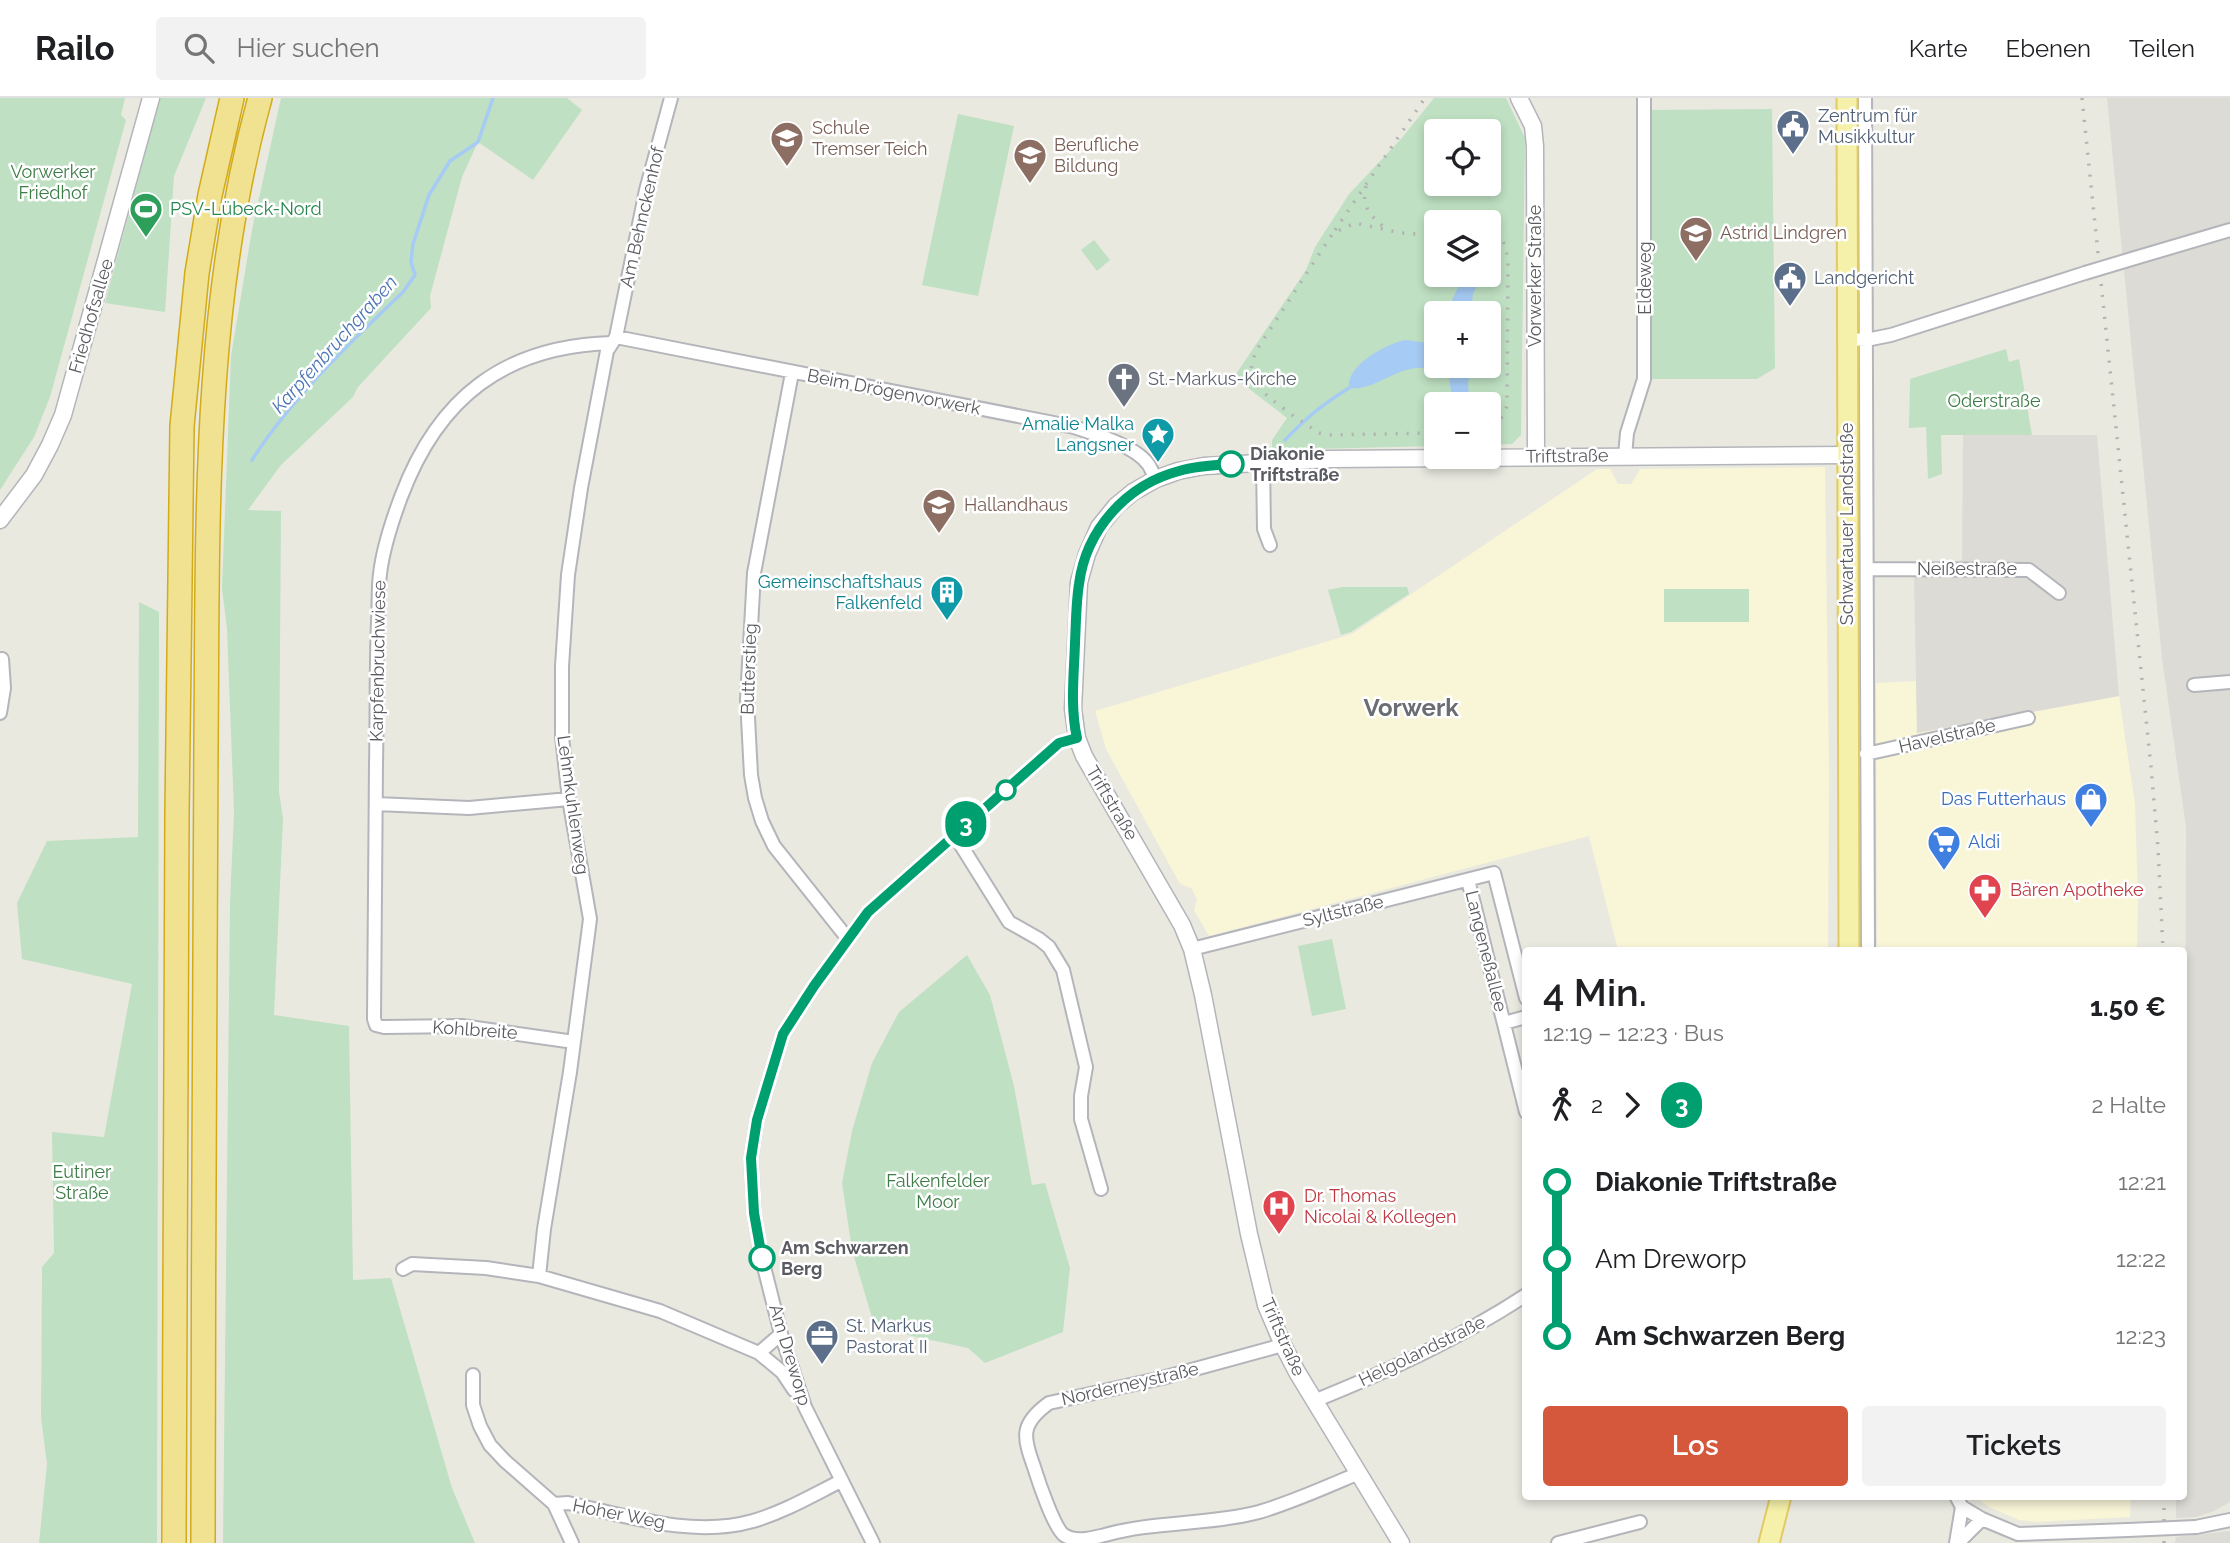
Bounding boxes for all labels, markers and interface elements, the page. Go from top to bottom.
search box [156,17,646,80]
text: Railo [35,29,114,68]
icon: search [180,29,218,67]
text: Hier suchen [236,33,380,63]
text: Karte [1909,34,1968,63]
text: Ebenen [2006,34,2091,63]
text: Teilen [2129,34,2195,63]
place label: Zentrum für Musikkultur [1818,105,1918,147]
public building icon: Zentrum für Musikkultur [1774,107,1812,156]
place label: Schule Tremser Teich [812,117,928,159]
school or university icon: Schule Tremser Teich [768,119,806,168]
map controls [1424,119,1501,469]
button: locate [1424,119,1501,196]
place label: Berufliche Bildung [1054,134,1139,176]
school or university icon: Berufliche Bildung [1011,136,1049,185]
street label: Am Behnckenhof [615,143,668,289]
park label: Vorwerker Friedhof [10,161,96,203]
sports icon: PSV-Lübeck-Nord [127,190,165,239]
place label: PSV-Lübeck-Nord [170,198,322,219]
street label: Vorwerker Straße [1524,204,1545,347]
button: layers [1424,210,1501,287]
school or university icon: Astrid Lindgren [1677,214,1715,263]
place label: Astrid Lindgren [1720,222,1847,243]
street label: Eldeweg [1634,241,1655,315]
street label: Friedhofsallee [64,256,117,376]
public building icon: Landgericht [1771,259,1809,308]
place label: Landgericht [1814,267,1914,288]
water label: Karpfenbruchgraben [267,271,401,417]
button: + [1424,301,1501,378]
church icon: St.-Markus-Kirche [1105,360,1143,409]
street label: Beim Drögenvorwerk [806,364,983,419]
place label: St.-Markus-Kirche [1148,368,1297,389]
park label: Oderstraße [1948,390,2041,411]
button: − [1424,392,1501,469]
place label: Amalie Malka Langsner [1022,413,1135,455]
place icon: Amalie Malka Langsner [1139,415,1177,464]
street label: Schwartauer Landstraße [1836,422,1857,625]
place label: Diakonie Triftstraße [1250,443,1339,485]
street label: Triftstraße [1525,444,1609,467]
marker: Diakonie Triftstraße [1218,451,1244,477]
school or university icon: Hallandhaus [920,486,958,535]
place label: Hallandhaus [964,494,1068,515]
street label: Neißestraße [1917,558,2017,579]
place label: Gemeinschaftshaus Falkenfeld [758,571,922,613]
building icon: Gemeinschaftshaus Falkenfeld [928,573,966,622]
street label: Karpfenbruchwiese [366,579,389,742]
street label: Butterstieg [736,623,761,715]
district label: Vorwerk [1363,693,1459,722]
street label: Havelstraße [1896,714,1998,757]
street label: Lehmkuhlenweg [553,734,594,876]
street label: Triftstraße [1082,762,1143,844]
unlabelled marker [996,780,1016,800]
shop icon: Das Futterhaus [2072,780,2110,829]
place label: Das Futterhaus [1941,788,2066,809]
line badge: 3 [943,801,989,847]
text: 3 [959,809,973,838]
supermarket icon: Aldi [1925,823,1963,872]
place label: Aldi [1968,831,2000,852]
pharmacy icon: Bären Apotheke [1966,871,2004,920]
place label: Bären Apotheke [2010,879,2144,900]
street label: Langeneßallee [1461,888,1512,1014]
street label: Syltstraße [1300,890,1386,931]
text: 4 Min. [1543,970,1647,1015]
text: 1.50 € [2090,992,2166,1022]
street label: Kohlbreite [432,1016,519,1043]
text: 12:19 – 12:23 · Bus [1543,1019,1724,1046]
icon: walk [1543,1086,1581,1124]
icon: forward [1613,1086,1651,1124]
text: 3 [1675,1090,1688,1119]
text: 2 [1591,1091,1603,1118]
text: 2 Halte [2091,1091,2166,1118]
park label: Eutiner Straße [53,1161,112,1203]
text: Diakonie Triftstraße [1595,1167,1837,1197]
text: 12:21 [2118,1168,2166,1195]
park label: Falkenfelder Moor [886,1170,990,1212]
place label: Dr. Thomas Nicolai & Kollegen [1304,1185,1456,1227]
hospital icon: Dr. Thomas Nicolai & Kollegen [1260,1187,1298,1236]
place label: Am Schwarzen Berg [781,1237,909,1279]
text: Am Dreworp [1595,1244,1747,1274]
marker: Am Schwarzen Berg [749,1245,775,1271]
text: 12:22 [2116,1245,2166,1272]
street label: Triftstraße [1257,1295,1310,1379]
street label: Am Dreworp [765,1302,816,1408]
street label: Helgolandstraße [1355,1311,1489,1390]
place label: St. Markus Pastorat II [846,1315,932,1357]
office icon: St. Markus Pastorat II [803,1317,841,1366]
text: Am Schwarzen Berg [1595,1321,1845,1351]
text: 12:23 [2116,1322,2166,1349]
street label: Norderneystraße [1059,1357,1201,1410]
button: Los [1543,1406,1848,1486]
button: Tickets [1862,1406,2166,1486]
street label: Hoher Weg [571,1494,667,1533]

